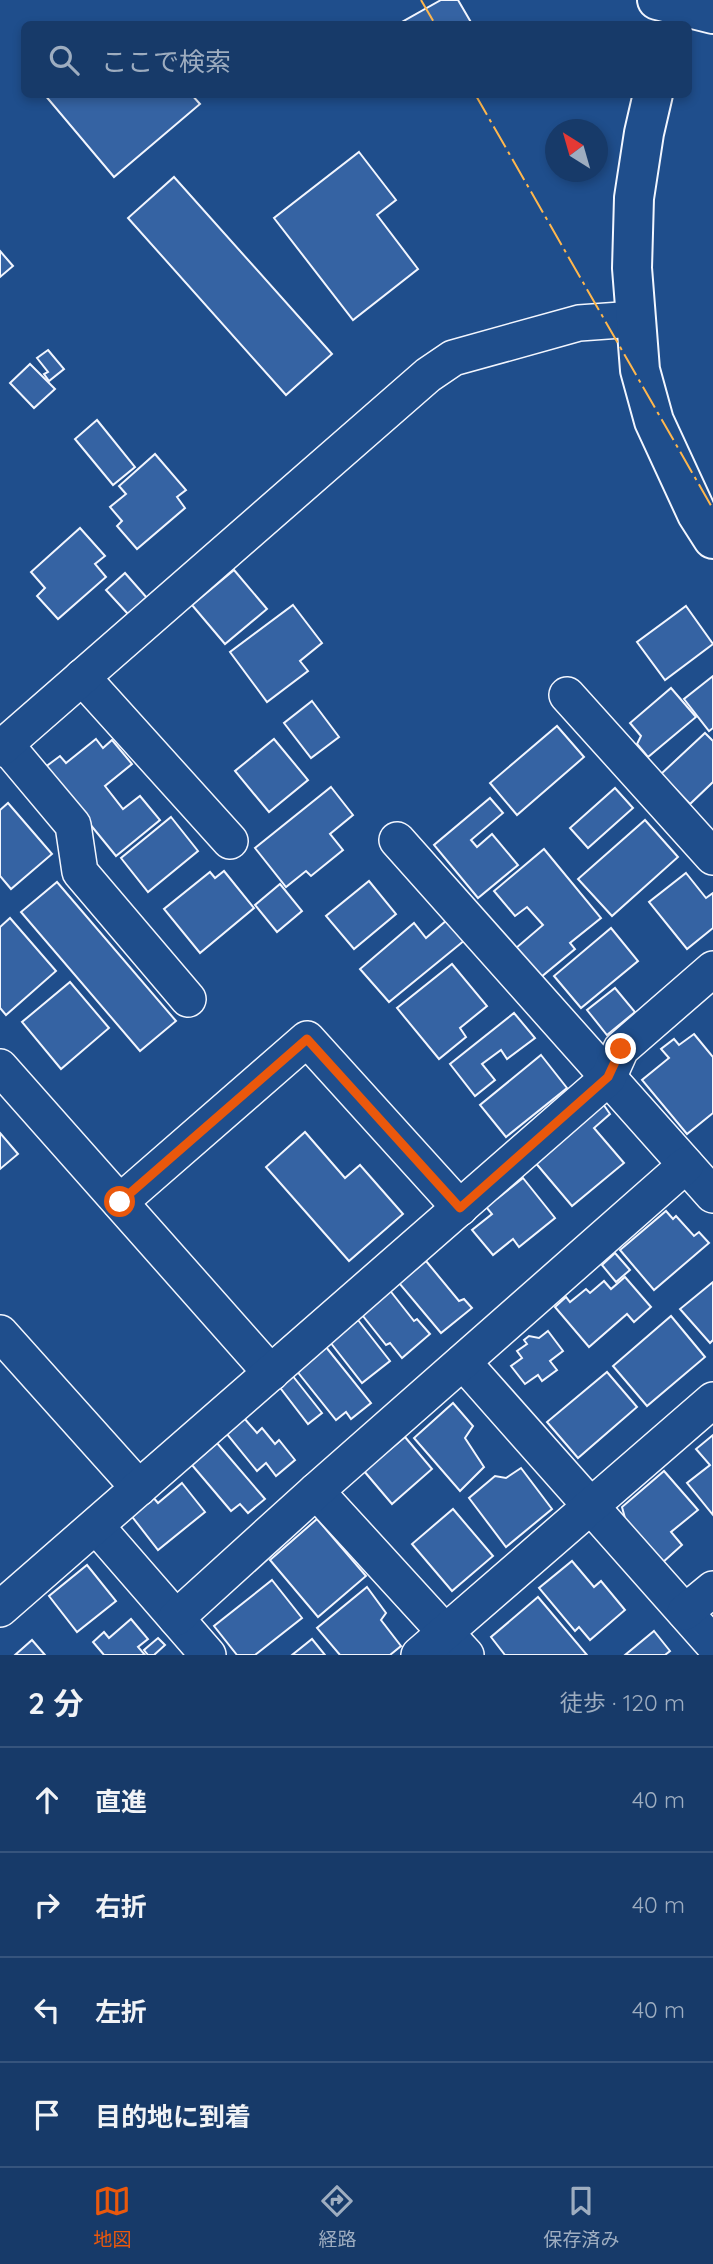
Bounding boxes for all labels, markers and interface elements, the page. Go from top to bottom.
search box [21,21,692,98]
icon: search [45,41,83,79]
text: ここで検索 [101,45,231,78]
north arrow [545,119,608,182]
route end [605,1033,636,1064]
route start [104,1186,135,1217]
text: 2 分 [28,1684,83,1722]
text: 徒歩 · 120 m [560,1688,685,1717]
icon: ahead [28,1781,66,1819]
text: 直進 [95,1785,147,1818]
text: 40 m [632,1785,685,1814]
icon: right [28,1886,66,1924]
text: 右折 [95,1890,147,1923]
text: 40 m [632,1890,685,1919]
icon: left [28,1991,66,2029]
text: 左折 [95,1995,147,2028]
text: 40 m [632,1995,685,2024]
icon: arrive [28,2096,66,2134]
text: 目的地に到着 [95,2100,251,2133]
tab: 地図 [93,2182,132,2251]
tab: 経路 [318,2182,357,2251]
tab: 保存済み [543,2182,620,2251]

